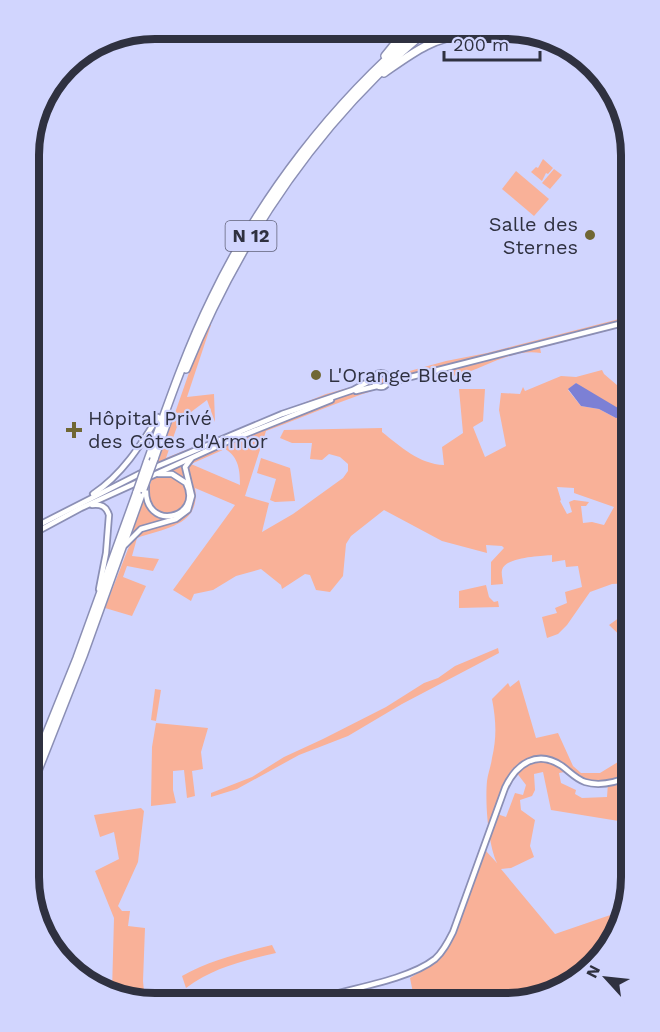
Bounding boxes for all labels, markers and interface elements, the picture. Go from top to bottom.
scale bar [444,24,540,62]
text: 200 m [453,34,509,55]
place label: Salle des Sternes [489,212,578,259]
road number: N 12 [226,221,276,251]
marker: Salle des Sternes [583,228,597,242]
place label: L'Orange Bleue [328,363,472,387]
marker: L'Orange Bleue [309,368,323,382]
place label: Hôpital Privé des Côtes d'Armor [88,406,268,453]
marker: Hôpital Privé des Côtes d'Armor [65,421,83,439]
north arrow [576,948,636,1008]
text: N [582,962,604,981]

